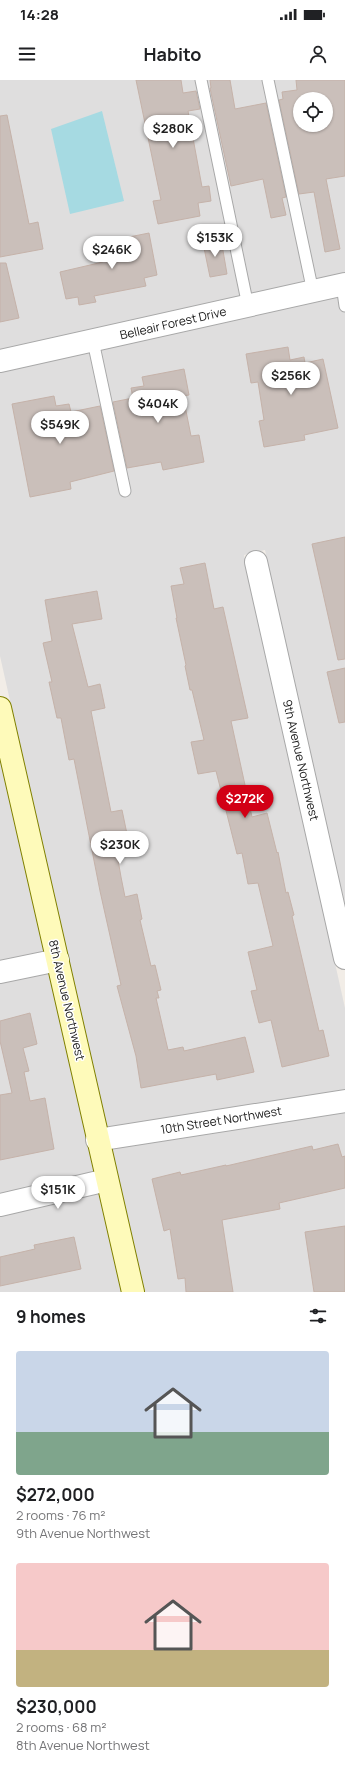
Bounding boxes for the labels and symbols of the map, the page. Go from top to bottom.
pin: $280K [145,115,201,149]
pin: $153K [187,224,243,258]
pin: $246K [84,236,140,270]
street label: Belleair Forest Drive [118,302,228,344]
pin: $256K [263,362,319,396]
pin: $404K [130,390,186,424]
pin: $549K [32,411,88,445]
street label: 9th Avenue Northwest [279,698,323,822]
pin: $272K [217,785,273,819]
pin: $230K [92,831,148,865]
street label: 8th Avenue Northwest [45,938,89,1062]
street label: 10th Street Northwest [159,1102,283,1138]
pin: $151K [30,1176,86,1210]

